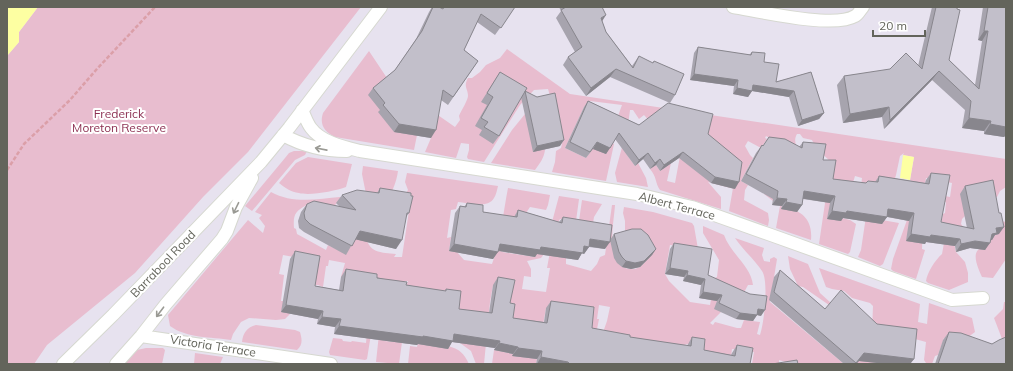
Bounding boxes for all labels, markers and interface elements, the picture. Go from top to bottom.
scale bar [873,12,925,38]
text: 20 m [879,18,907,33]
park label: Frederick Moreton Reserve [72,106,166,135]
one-way arrow [315,144,328,152]
street label: Albert Terrace [637,188,717,223]
one-way arrow [232,202,239,214]
street label: Barrabool Road [127,227,198,300]
one-way arrow [156,307,164,318]
street label: Victoria Terrace [169,331,257,360]

